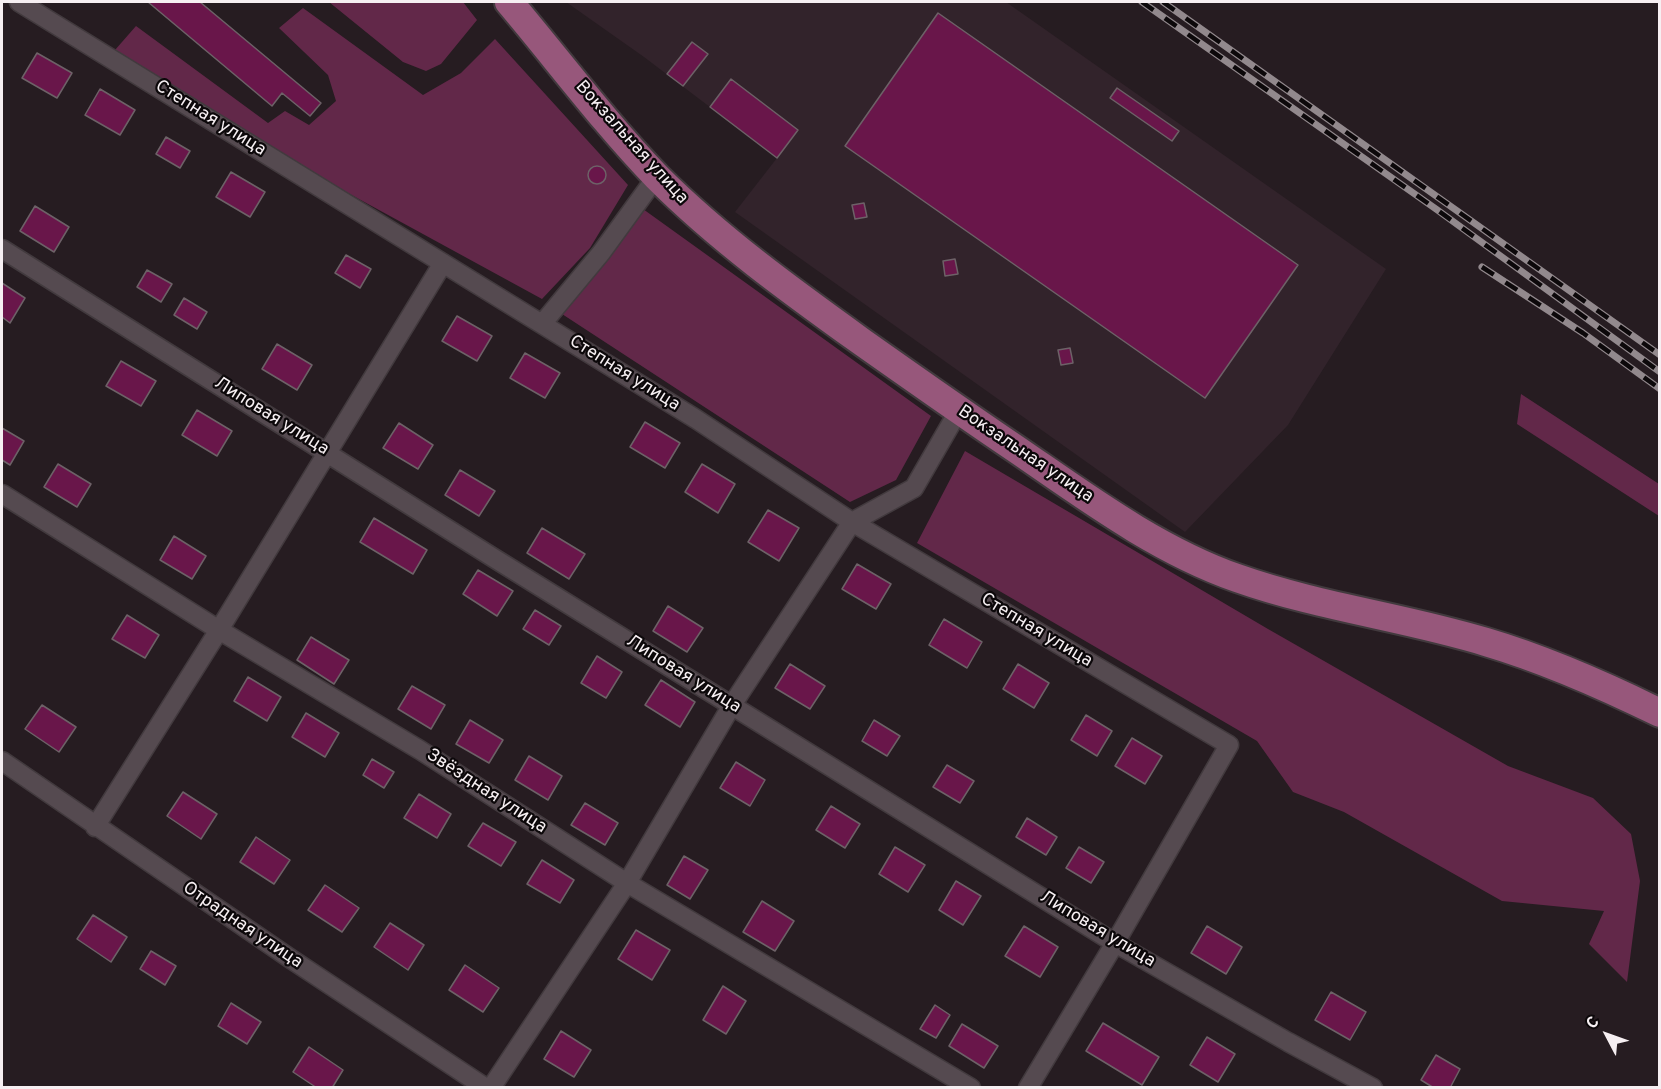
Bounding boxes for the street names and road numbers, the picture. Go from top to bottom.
street label: Степная улица [151,76,269,162]
street label: Вокзальная улица [570,77,692,209]
street label: Степная улица [565,331,683,417]
street label: Липовая улица [210,373,332,461]
street label: Вокзальная улица [953,402,1097,508]
street label: Степная улица [976,589,1096,673]
street label: Липовая улица [622,631,744,719]
street label: Звёздная улица [422,745,550,839]
street label: Отрадная улица [178,878,306,974]
street label: Липовая улица [1035,887,1159,973]

